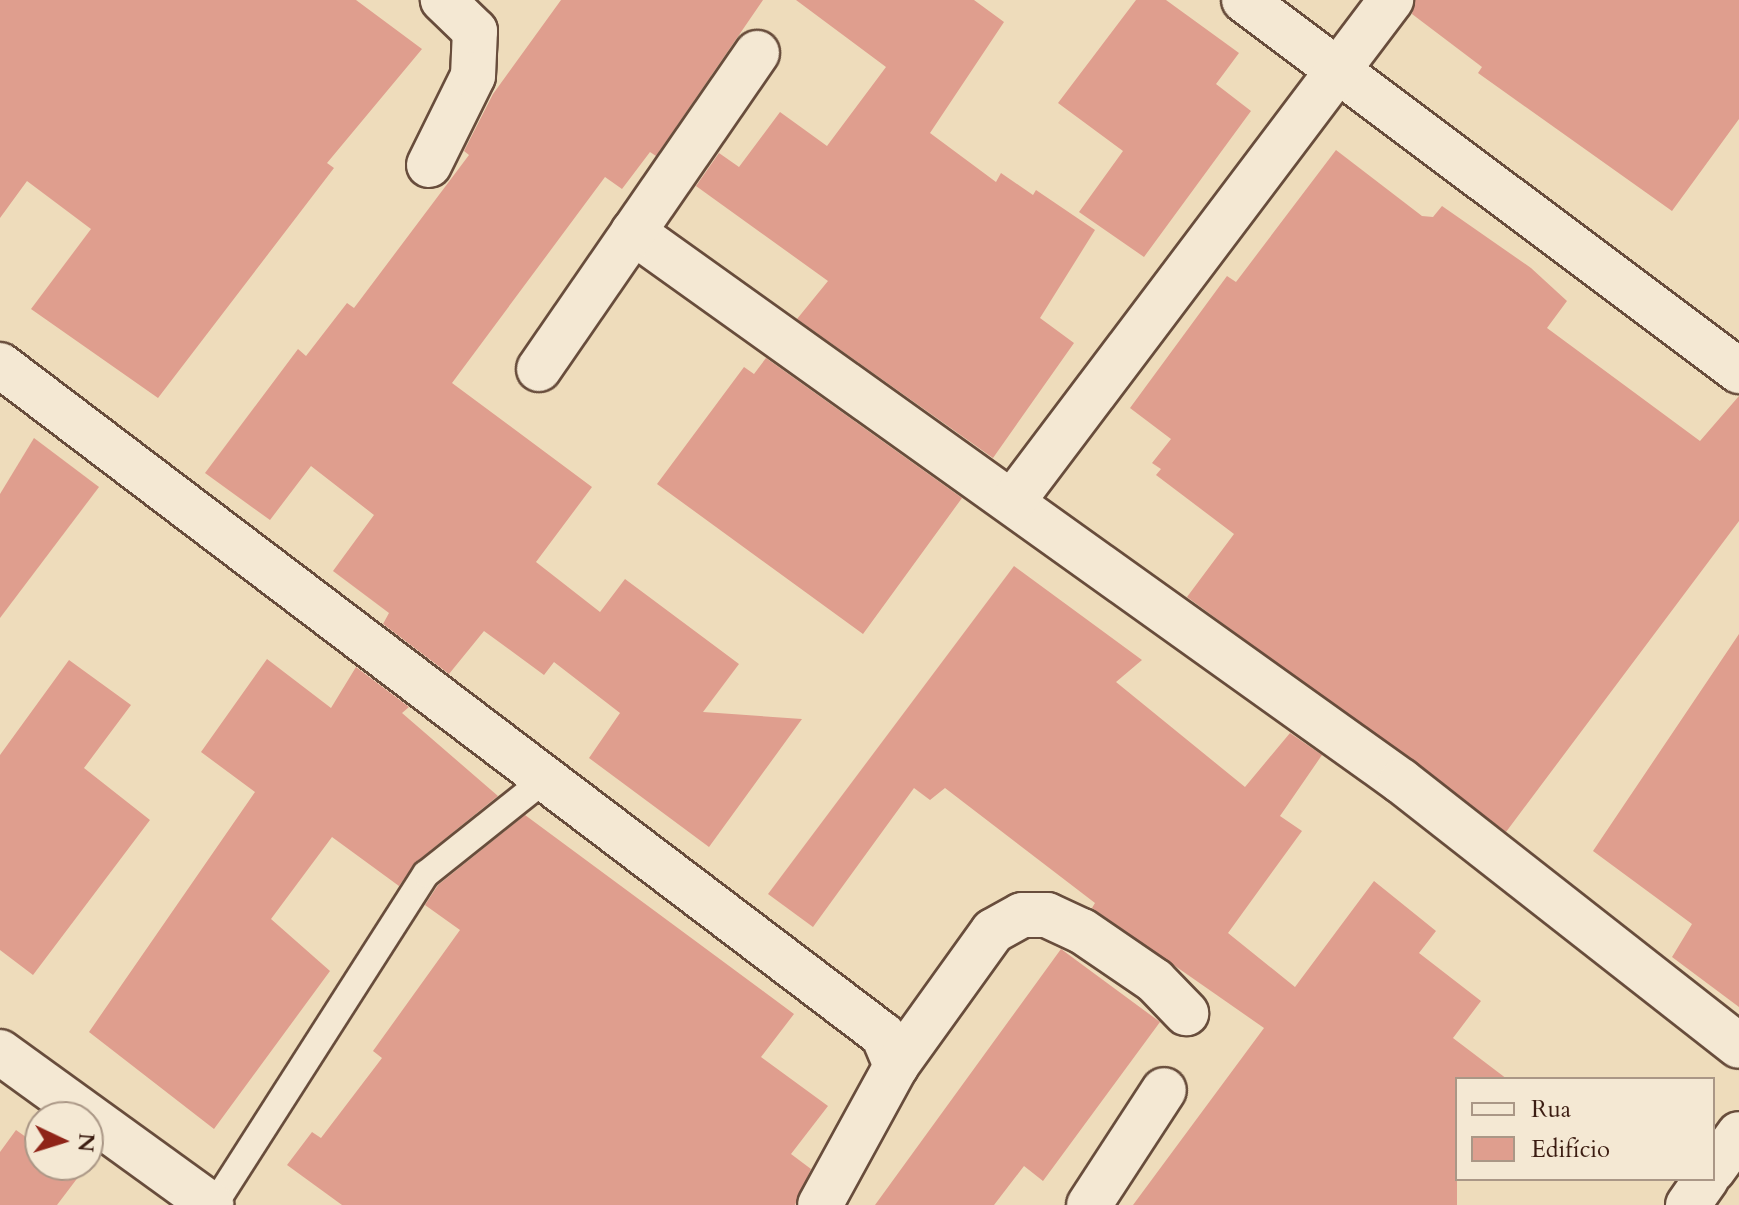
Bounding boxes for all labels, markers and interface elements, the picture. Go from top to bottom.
legend [1455,1077,1715,1181]
text: Rua [1531,1093,1571,1126]
north arrow [24,1101,104,1181]
text: N [70,1132,102,1153]
text: Edifício [1531,1133,1610,1166]

